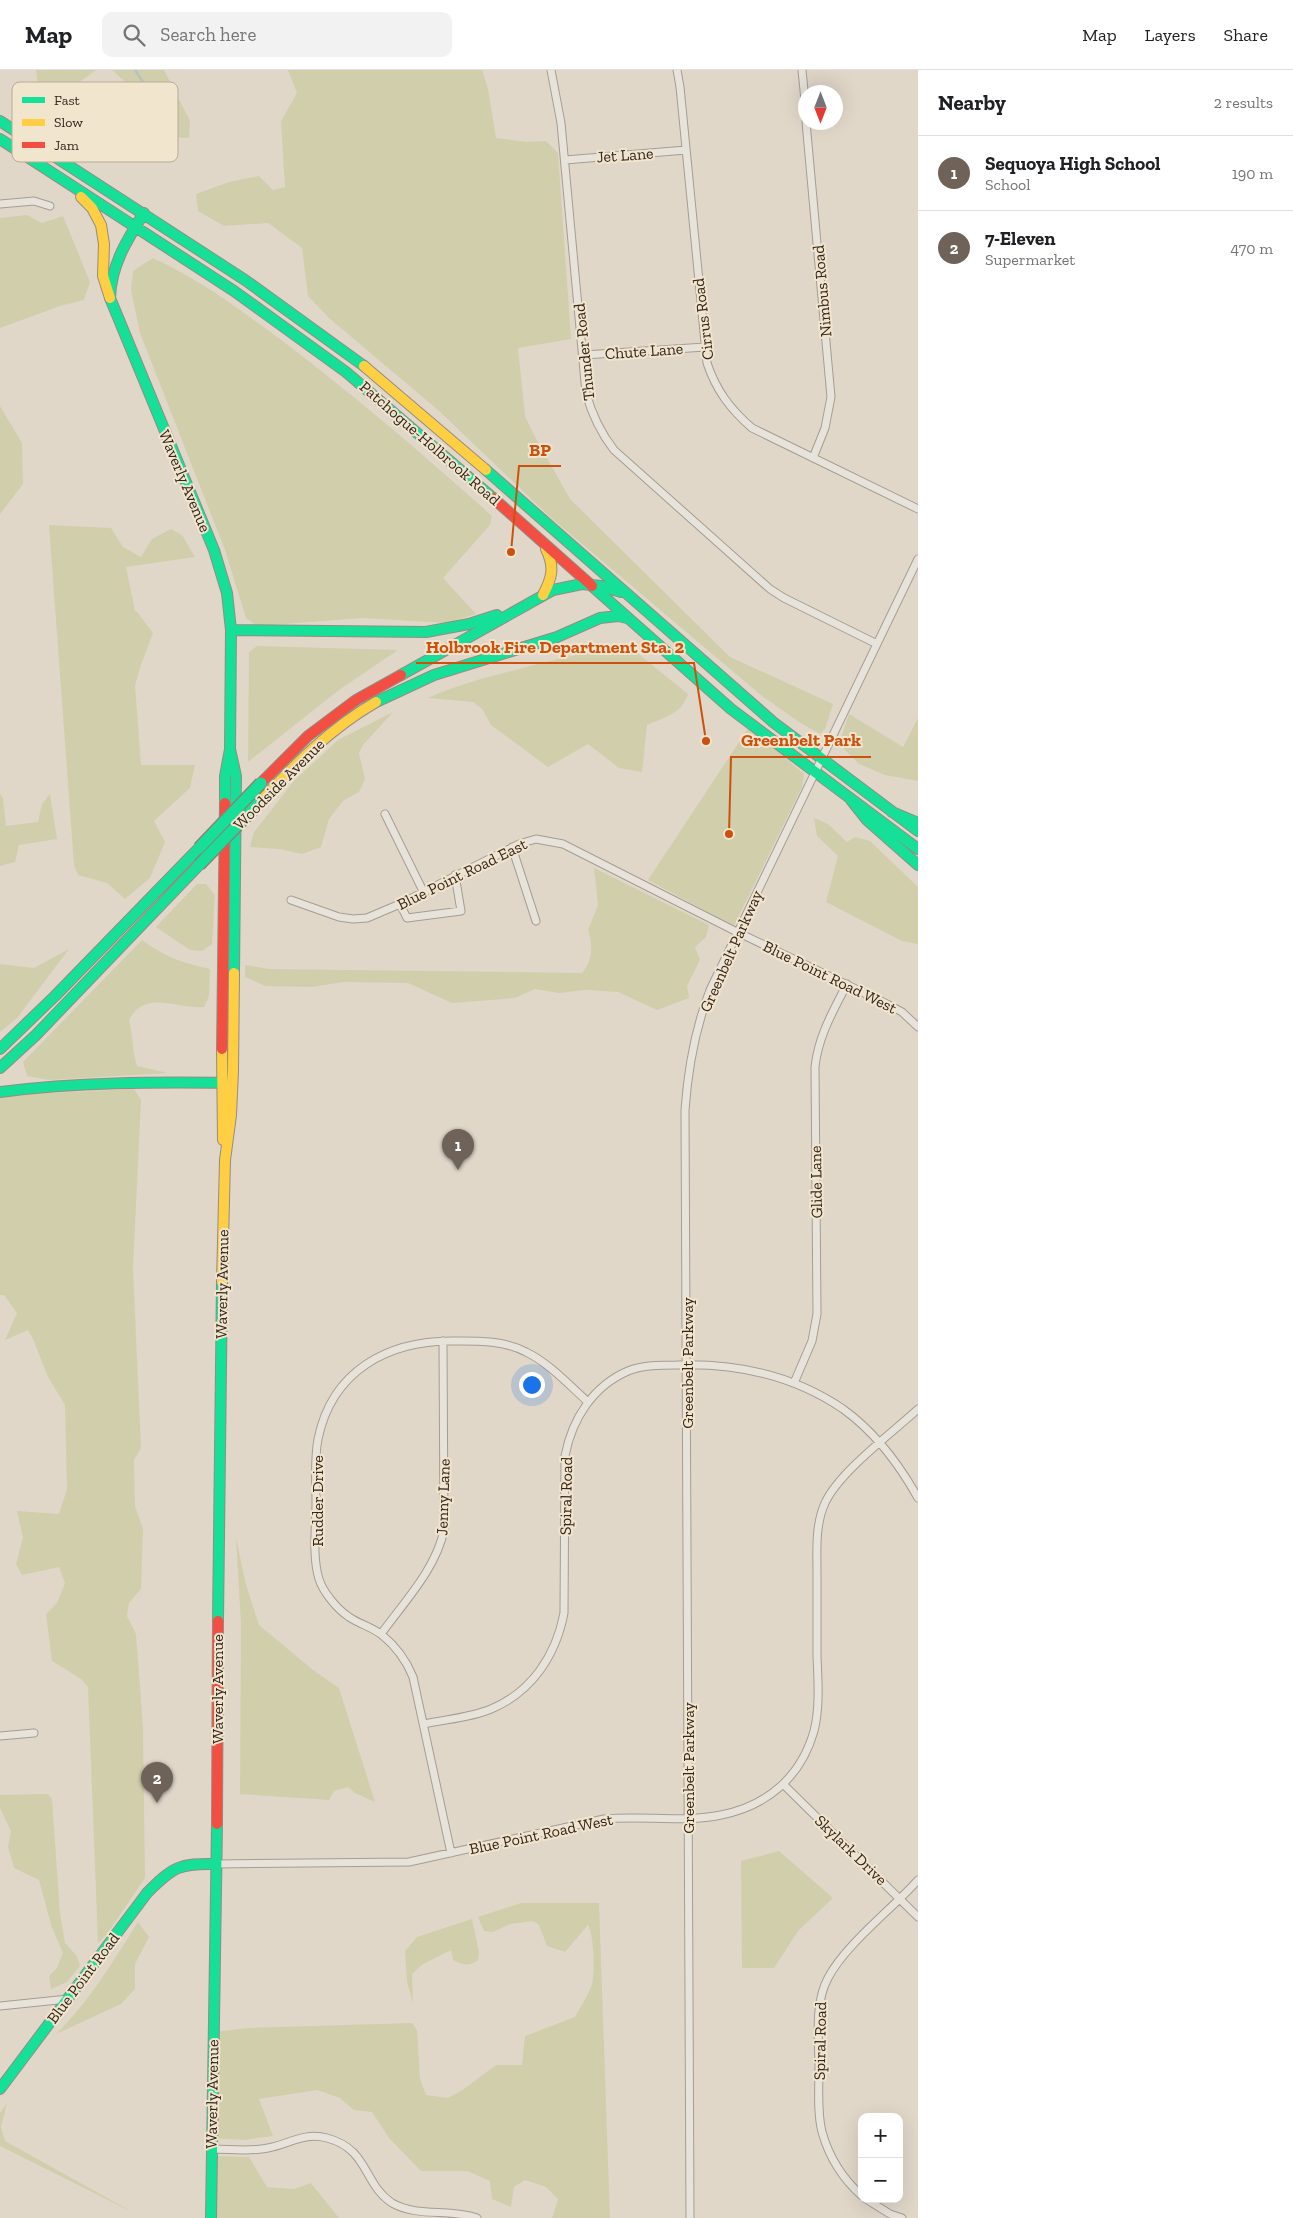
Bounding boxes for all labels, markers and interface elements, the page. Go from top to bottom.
search box [102,12,452,57]
text: Map [25,20,72,49]
icon: search [120,21,148,49]
text: Search here [160,23,257,46]
text: Map [1082,24,1117,46]
text: Layers [1145,24,1196,46]
text: Share [1224,24,1268,46]
legend [12,82,178,162]
north arrow [798,85,843,130]
text: Nearby [938,90,1006,115]
text: Fast [54,92,81,109]
text: 2 results [1214,93,1273,112]
text: Slow [54,114,83,131]
text: Jam [54,137,79,154]
street label: Jet Lane [596,144,654,166]
text: Sequoya High School [985,152,1161,175]
text: 1 [951,164,957,183]
text: 190 m [1232,164,1273,183]
text: School [985,175,1031,194]
text: 7-Eleven [985,227,1056,250]
text: 2 [950,239,958,258]
text: 470 m [1230,239,1273,258]
street label: Nimbus Road [808,244,835,338]
text: Supermarket [985,250,1075,269]
street label: Cirrus Road [689,277,717,361]
street label: Thunder Road [569,302,599,402]
street label: Chute Lane [604,339,684,363]
street label: Patchogue-Holbrook Road [356,377,504,509]
street label: Waverly Avenue [155,427,215,535]
callout: BP [519,433,561,466]
text: BP [529,439,551,461]
callout: Holbrook Fire Department Sta. 2 [416,630,694,663]
text: Holbrook Fire Department Sta. 2 [426,636,684,658]
callout: Greenbelt Park [731,724,871,757]
text: Greenbelt Park [741,729,861,751]
street label: Woodside Avenue [229,734,329,834]
street label: Blue Point Road East [394,834,530,914]
street label: Greenbelt Parkway [696,886,767,1015]
street label: Blue Point Road West [760,936,900,1018]
pin: 1 [442,1129,474,1170]
street label: Glide Lane [806,1145,826,1219]
street label: Waverly Avenue [212,1229,232,1339]
street label: Greenbelt Parkway [678,1296,697,1429]
your location [519,1372,545,1398]
street label: Rudder Drive [308,1455,327,1547]
street label: Spiral Road [556,1456,576,1535]
street label: Jenny Lane [432,1458,454,1536]
street label: Waverly Avenue [208,1634,227,1744]
street label: Greenbelt Parkway [679,1701,698,1834]
pin: 2 [141,1762,173,1803]
street label: Blue Point Road West [467,1809,615,1859]
street label: Skylark Drive [811,1811,891,1889]
street label: Blue Point Road [43,1929,123,2027]
street label: Spiral Road [810,2001,830,2080]
street label: Waverly Avenue [202,2039,222,2149]
map controls [858,2113,903,2203]
button: + [858,2113,903,2158]
button: − [858,2158,903,2203]

